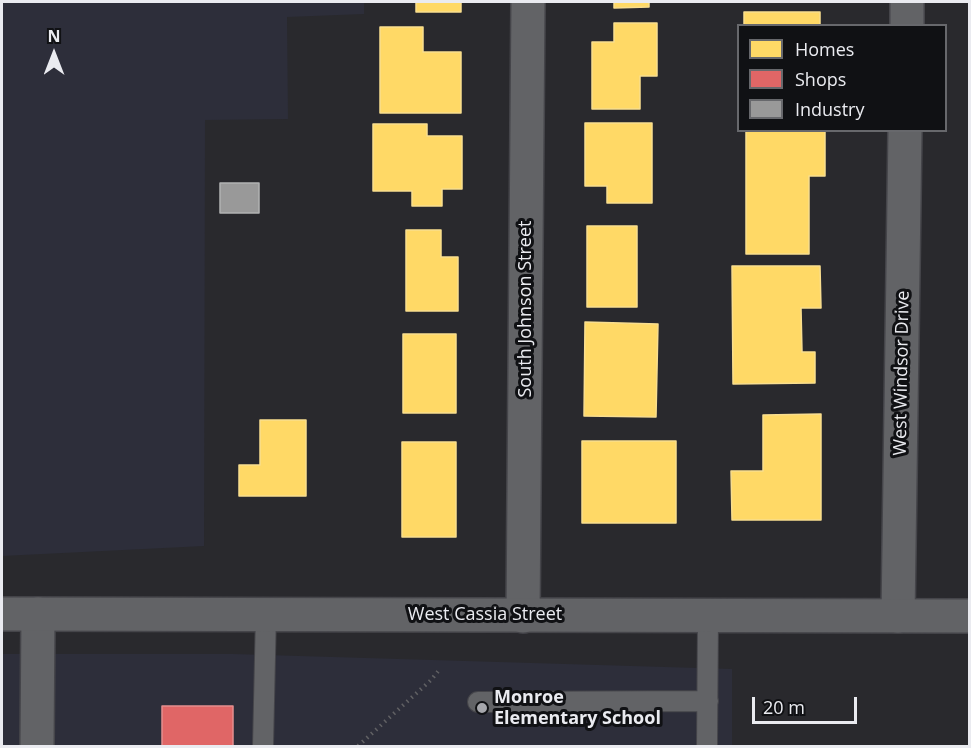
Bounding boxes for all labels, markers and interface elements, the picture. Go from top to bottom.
north arrow [24,24,84,84]
legend [737,24,947,132]
text: N [47,25,61,47]
text: Homes [795,37,854,61]
text: Shops [795,67,846,91]
text: Industry [795,97,865,121]
street label: South Johnson Street [515,220,537,398]
street label: West Windsor Drive [890,290,914,456]
street label: West Cassia Street [408,604,562,626]
scale bar [755,685,860,723]
place label: Monroe Elementary School [494,687,661,730]
text: 20 m [763,695,805,719]
marker: Monroe Elementary School [475,701,489,715]

